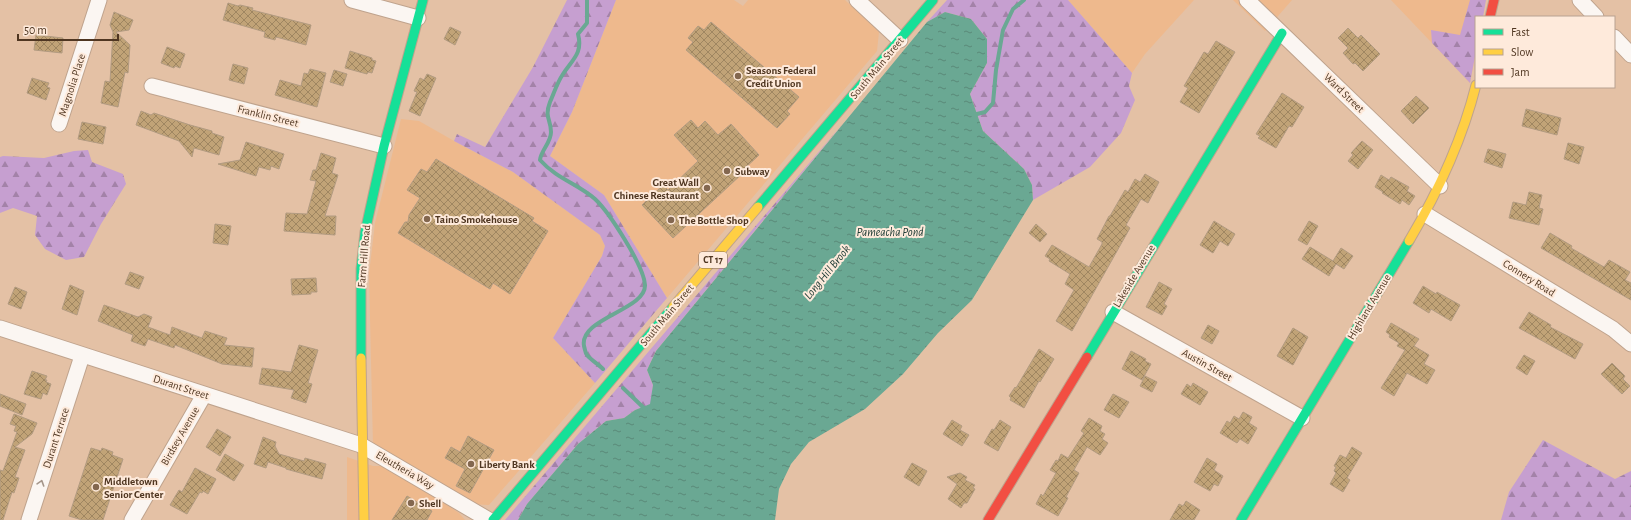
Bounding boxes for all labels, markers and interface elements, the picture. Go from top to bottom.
scale bar [18,16,118,42]
legend [1475,16,1615,88]
text: 50 m [24,24,47,36]
text: Fast [1511,26,1530,38]
street label: South Main Street [848,35,906,101]
text: Slow [1511,46,1533,58]
street label: Magnolia Place [57,52,87,118]
place label: Seasons Federal Credit Union [746,65,816,89]
text: Jam [1511,66,1530,78]
marker: Seasons Federal Credit Union [733,71,743,81]
street label: Ward Street [1322,71,1367,115]
street label: Franklin Street [236,103,300,129]
marker: Subway [722,166,732,176]
place label: Subway [735,166,770,177]
place label: Great Wall Chinese Restaurant [614,177,699,201]
marker: Great Wall Chinese Restaurant [702,183,712,193]
marker: Taino Smokehouse [422,214,432,224]
place label: Taino Smokehouse [435,214,517,225]
marker: The Bottle Shop [666,215,676,225]
place label: The Bottle Shop [679,215,749,226]
street label: Farm Hill Road [356,224,372,288]
water label: Pameacha Pond [856,226,924,238]
water label: Long Hill Brook [802,242,853,301]
street label: Lakeside Avenue [1111,243,1157,309]
road number: CT 17 [699,252,727,268]
street label: Connery Road [1501,258,1557,299]
street label: Highland Avenue [1345,272,1393,342]
street label: South Main Street [638,282,696,348]
street label: Austin Street [1180,347,1234,383]
street label: Durant Street [152,373,211,401]
street label: Birdsey Avenue [159,405,201,467]
street label: Durant Terrace [41,406,71,470]
street label: Eleutheria Way [374,449,436,491]
marker: Liberty Bank [466,459,476,469]
place label: Liberty Bank [479,459,535,470]
place label: Middletown Senior Center [104,476,163,500]
one-way arrow [37,480,45,487]
marker: Middletown Senior Center [91,482,101,492]
marker: Shell [406,498,416,508]
place label: Shell [419,498,441,509]

